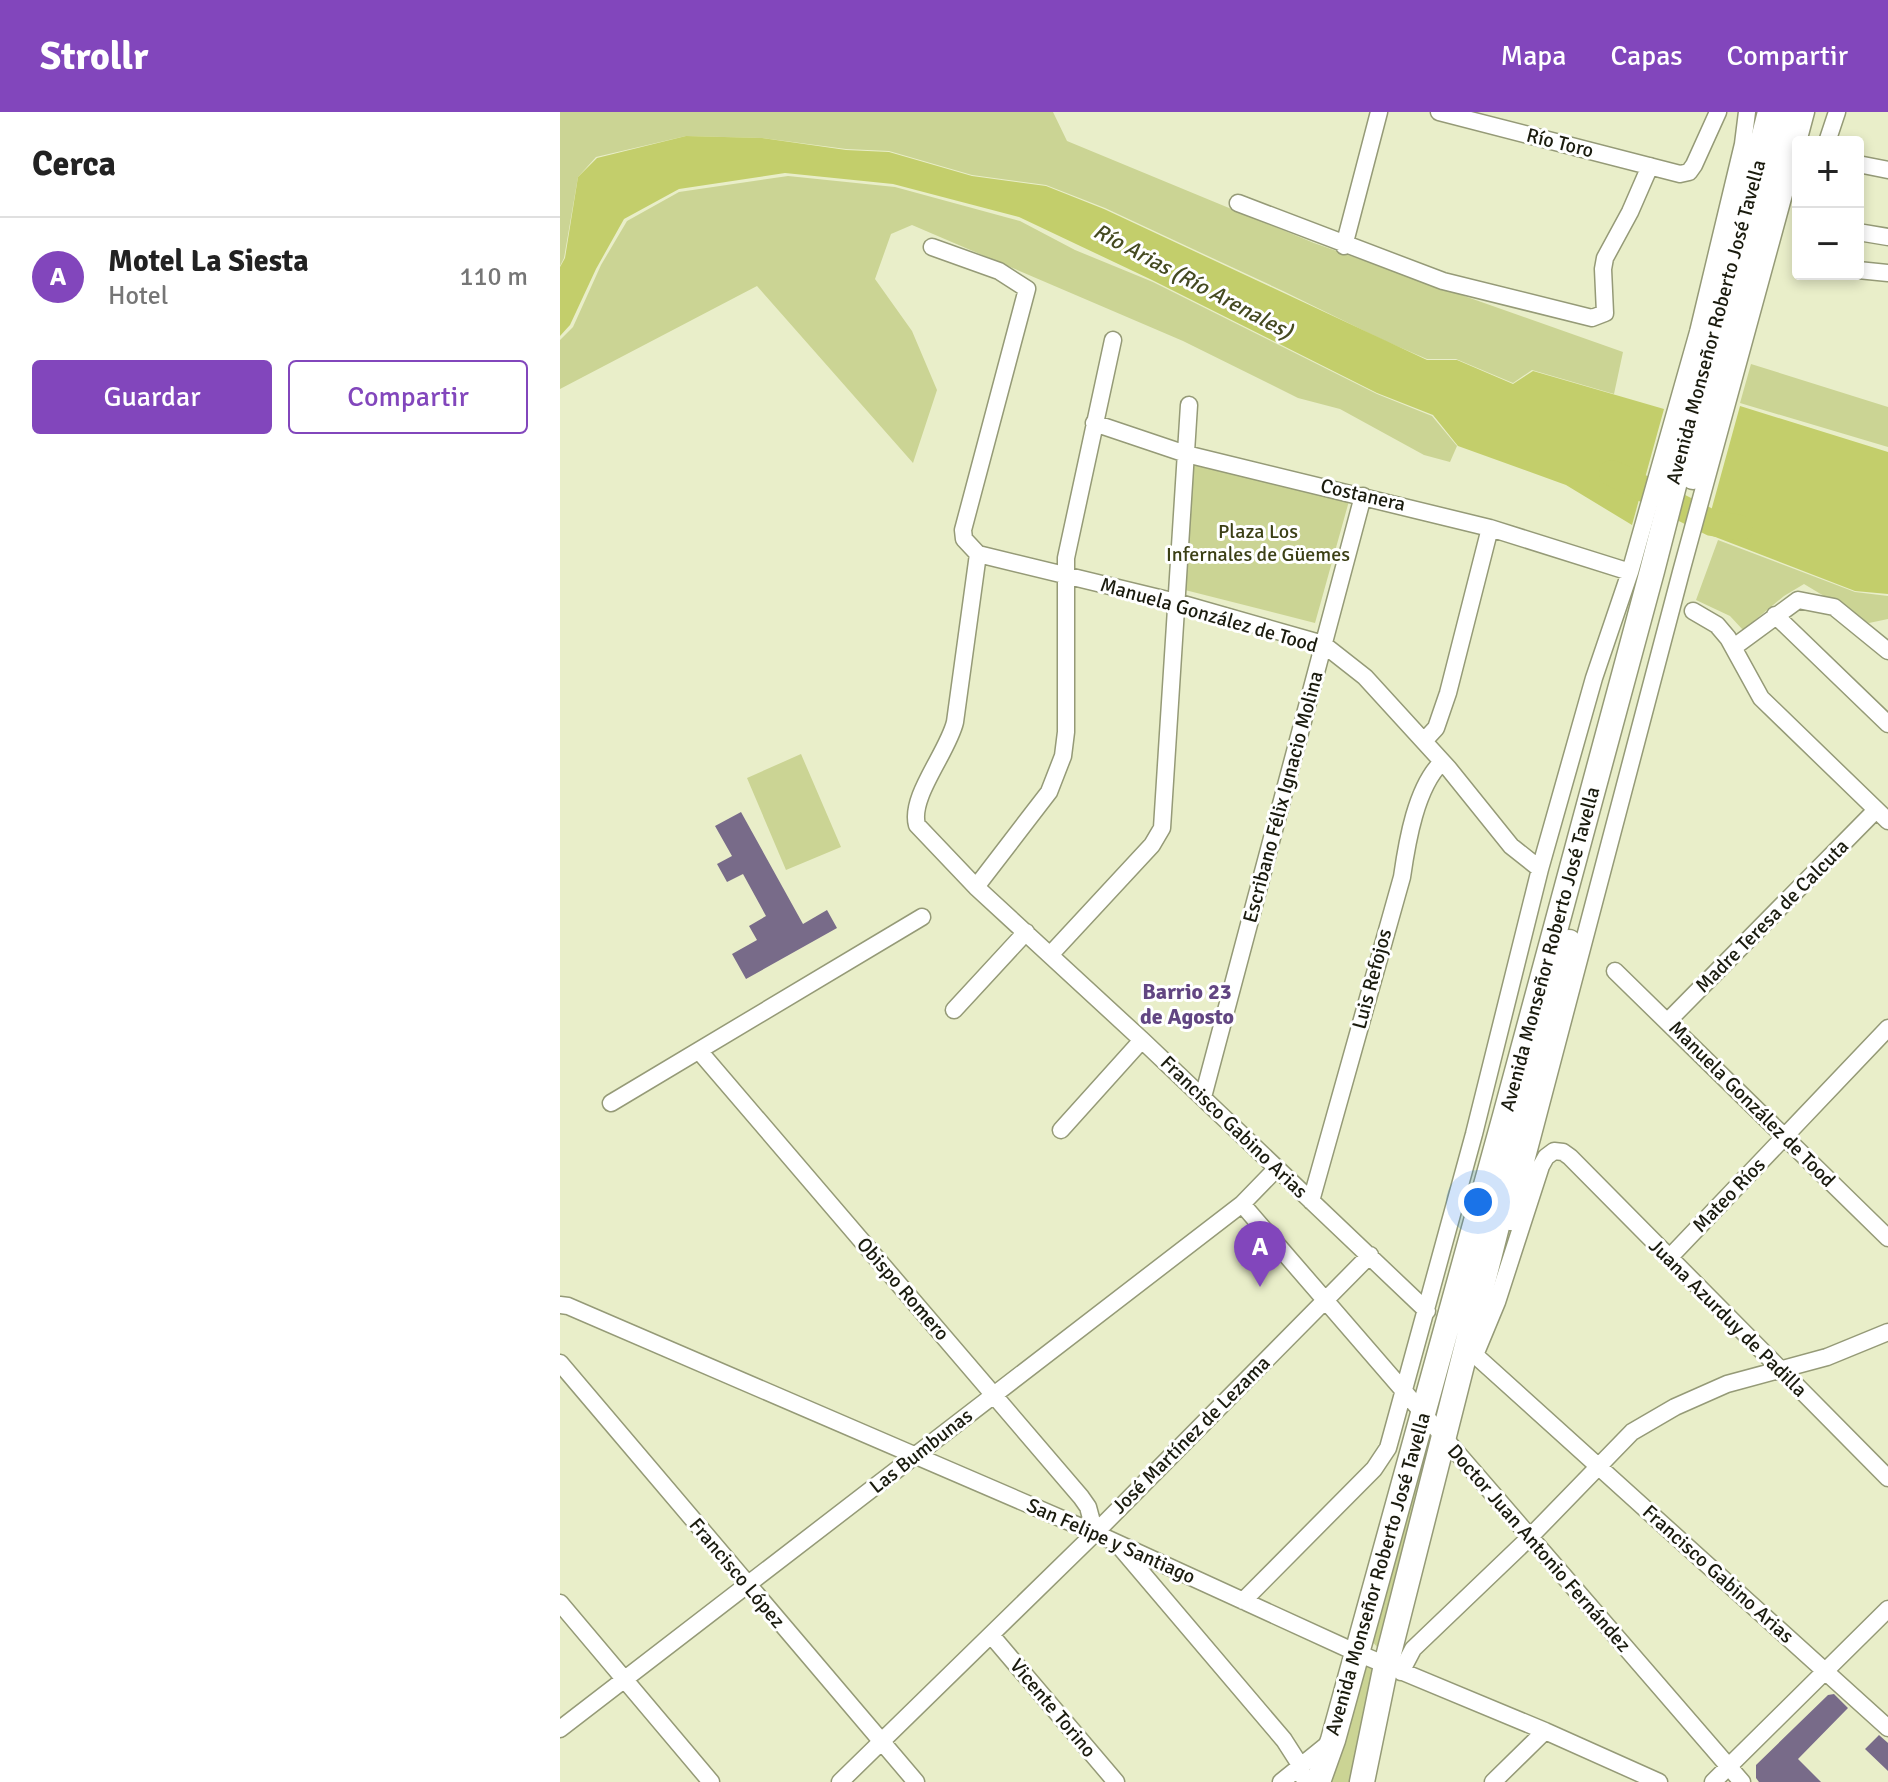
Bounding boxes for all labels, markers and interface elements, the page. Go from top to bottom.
text: Strollr [40,33,148,80]
text: Mapa [1501,39,1566,73]
text: Capas [1610,39,1683,73]
text: Compartir [1727,39,1848,73]
street label: Río Toro [1524,123,1596,163]
map controls [1792,136,1864,280]
button: + [1792,136,1864,208]
text: Cerca [32,143,116,185]
street label: Avenida Monseñor Roberto José Tavella [1661,157,1771,487]
button: − [1792,208,1864,280]
water label: Río Arias (Río Arenales) [1089,217,1298,345]
text: Motel La Siesta [108,243,309,280]
text: A [50,261,66,293]
text: 110 m [459,261,528,293]
text: Hotel [108,280,168,312]
button: Guardar [32,360,272,434]
button: Compartir [288,360,528,434]
street label: Costanera [1318,473,1408,517]
park label: Plaza Los Infernales de Güemes [1166,519,1350,567]
street label: Manuela González de Tood [1097,572,1321,658]
street label: Escribano Félix Ignacio Molina [1237,668,1329,926]
street label: Avenida Monseñor Roberto José Tavella [1495,784,1605,1114]
street label: Madre Teresa de Calcuta [1690,834,1854,998]
street label: Luis Refojos [1347,926,1397,1032]
district label: Barrio 23 de Agosto [1140,978,1234,1030]
street label: Manuela González de Tood [1663,1015,1841,1193]
street label: Francisco Gabino Arias [1155,1050,1313,1204]
street label: Mateo Ríos [1687,1152,1771,1238]
your location [1458,1182,1498,1222]
pin: A [1234,1221,1286,1287]
street label: Obispo Romero [851,1232,955,1346]
street label: Juana Azurduy de Padilla [1644,1234,1812,1402]
street label: José Martínez de Lezama [1107,1351,1275,1519]
street label: Las Bumbunas [865,1403,978,1499]
street label: Avenida Monseñor Roberto José Tavella [1320,1410,1436,1738]
street label: Doctor Juan Antonio Fernández [1442,1439,1636,1657]
street label: San Felipe y Santiago [1023,1493,1199,1589]
street label: Francisco Gabino Arias [1637,1499,1799,1649]
street label: Francisco López [684,1513,790,1633]
street label: Vicente Torino [1004,1653,1102,1763]

